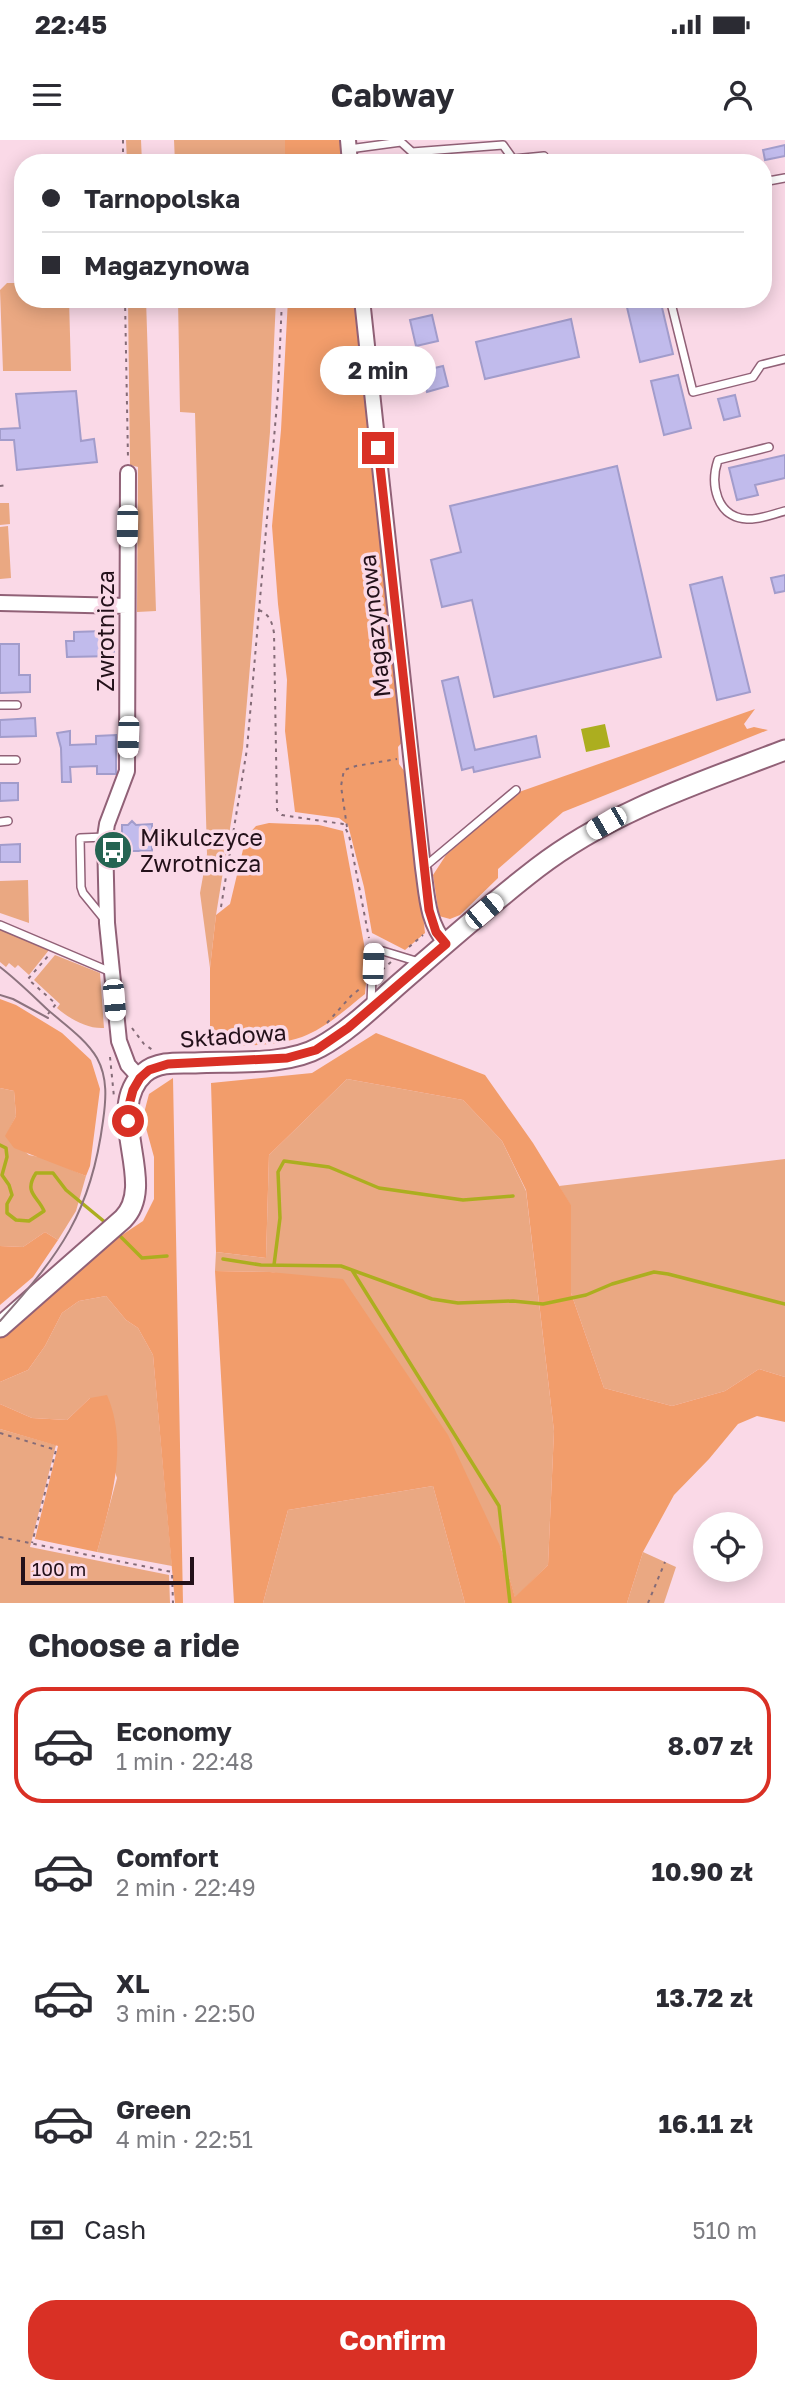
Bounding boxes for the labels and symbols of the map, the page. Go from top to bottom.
callout: 2 min [320,346,436,396]
route end [362,432,394,464]
car [117,505,138,547]
street label: Magazynowa [353,553,395,699]
street label: Zwrotnicza [91,570,119,692]
car [117,716,140,758]
car [583,803,630,843]
place label: Mikulczyce Zwrotnicza [140,823,263,877]
bus stop icon: Mikulczyce Zwrotnicza [92,829,134,871]
car [462,889,507,933]
car [362,943,385,985]
car [102,978,127,1022]
street label: Składowa [179,1017,287,1053]
route start [112,1105,144,1137]
scale bar [21,1554,194,1586]

